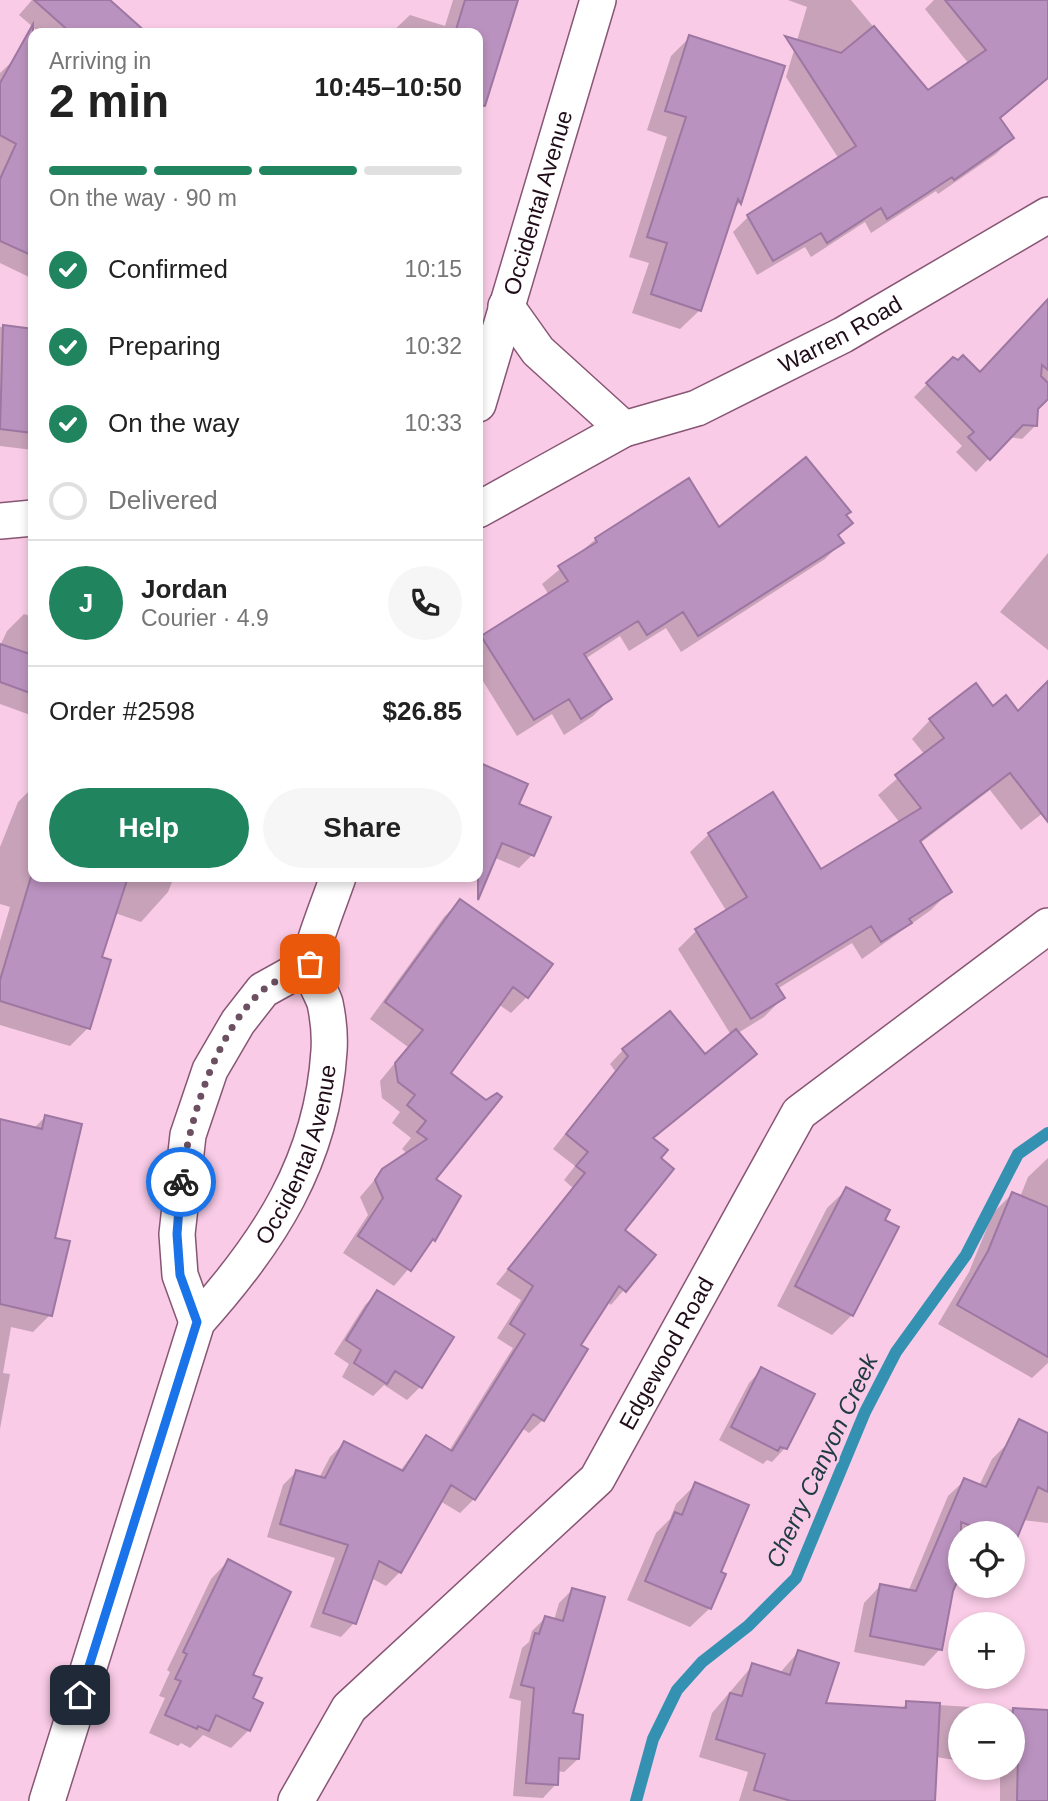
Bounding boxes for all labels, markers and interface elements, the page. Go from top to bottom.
text: Arriving in [49,48,151,74]
text: 10:45–10:50 [315,72,462,102]
text: 2 min [49,75,169,127]
street label: Occidental Avenue [498,107,578,298]
text: On the way · 90 m [49,185,237,211]
icon: check [49,251,87,289]
text: Confirmed [108,254,228,284]
text: 10:15 [404,256,462,282]
street label: Warren Road [774,291,906,378]
icon: check [49,328,87,366]
text: Preparing [108,331,221,361]
text: 10:32 [404,333,462,359]
icon: check [49,405,87,443]
text: On the way [108,408,240,438]
text: 10:33 [404,410,462,436]
text: Delivered [108,485,218,515]
button: phone [388,566,462,640]
text: Jordan [141,574,228,604]
text: J [79,588,93,618]
text: Courier · 4.9 [141,605,269,631]
text: Order #2598 [49,696,195,726]
text: $26.85 [382,696,462,726]
button: Help [49,788,249,868]
button: Share [263,788,462,868]
pin [280,934,340,994]
icon: bag [291,945,329,983]
street label: Occidental Avenue [250,1063,341,1249]
courier [146,1147,216,1217]
icon: bike [162,1163,200,1201]
street label: Edgewood Road [614,1273,719,1434]
water label: Cherry Canyon Creek [760,1348,884,1572]
map controls [948,1521,1025,1780]
button: locate [948,1521,1025,1598]
button: + [948,1612,1025,1689]
pin [50,1665,110,1725]
icon: home [61,1676,99,1714]
button: − [948,1703,1025,1780]

